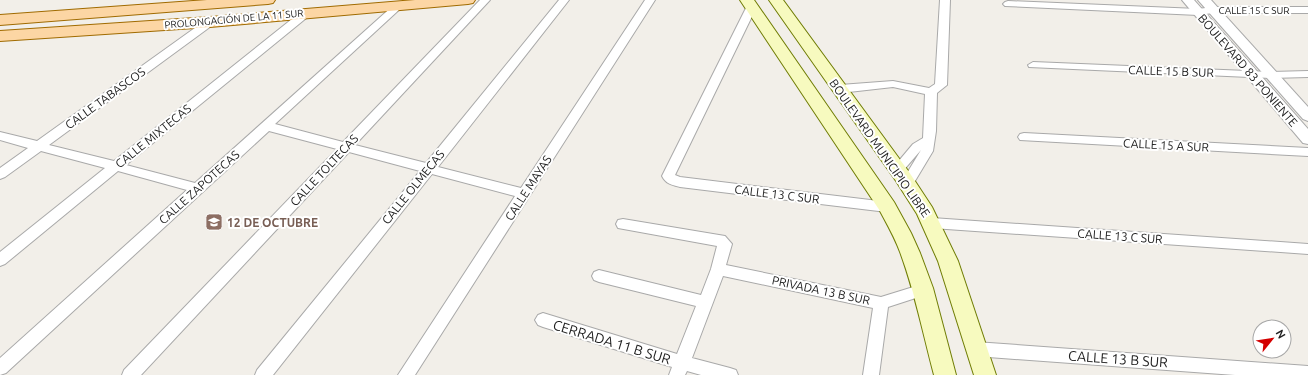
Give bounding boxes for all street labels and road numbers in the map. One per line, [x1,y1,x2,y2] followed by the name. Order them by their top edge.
[1218,5,1290,16] street label: CALLE 15 C SUR
[164,6,304,31] street label: PROLONGACIÓN DE LA 11 SUR
[1196,11,1301,129] street label: BOULEVARD 83 PONIENTE
[1128,63,1215,79] street label: CALLE 15 B SUR
[62,65,148,131] street label: CALLE TABASCOS
[827,76,933,220] street label: BOULEVARD MUNICIPIO LIBRE
[113,102,193,170] street label: CALLE MIXTECAS
[288,132,360,208] street label: CALLE TOLTECAS
[1123,136,1210,154] street label: CALLE 15 A SUR
[379,147,447,227] street label: CALLE OLMECAS
[156,148,242,226] street label: CALLE ZAPOTECAS
[502,153,554,223] street label: CALLE MAYAS
[734,182,821,206] street label: CALLE 13 C SUR
[1077,227,1164,246] street label: CALLE 13 C SUR
[771,273,872,307] street label: PRIVADA 13 B SUR
[551,316,673,368] street label: CERRADA 11 B SUR
[1068,348,1169,370] street label: CALLE 13 B SUR

